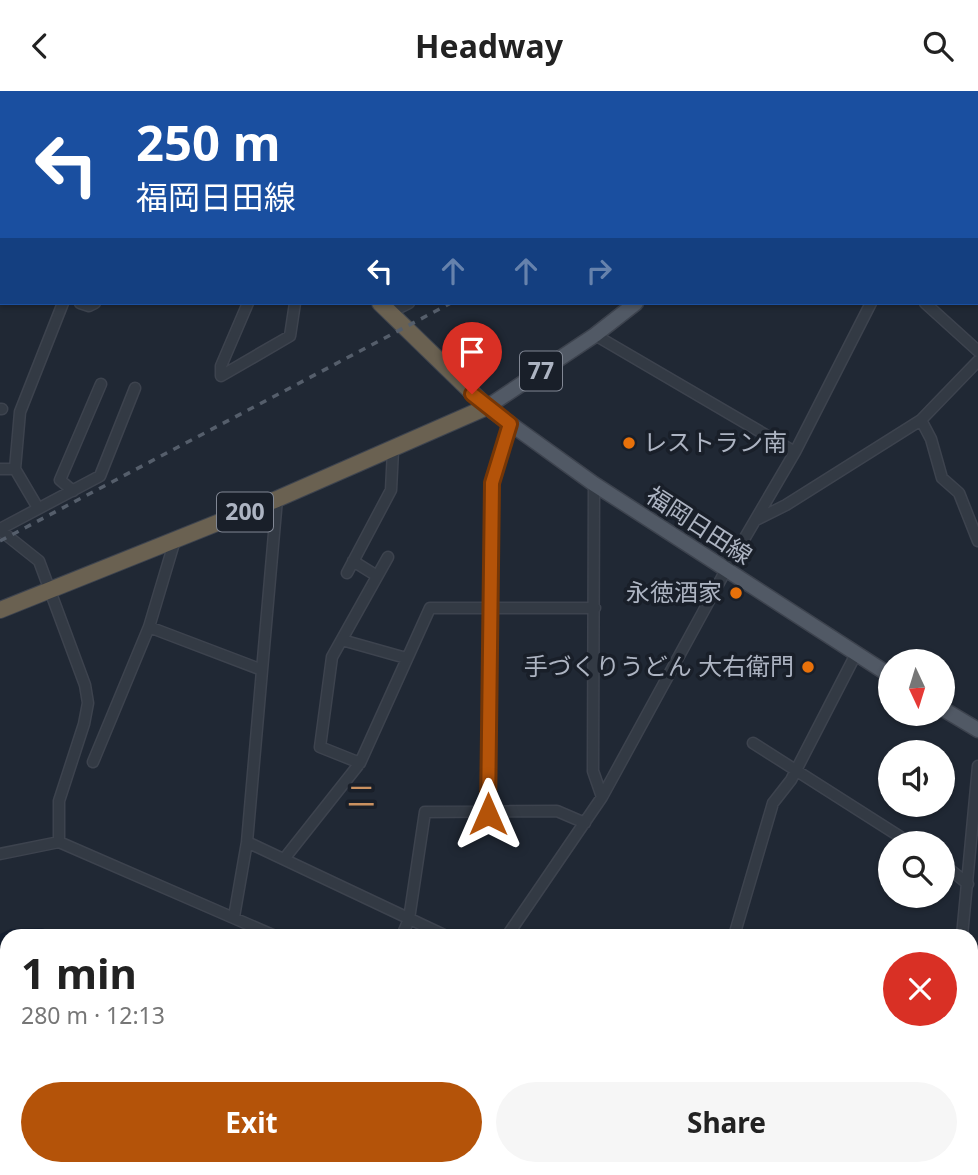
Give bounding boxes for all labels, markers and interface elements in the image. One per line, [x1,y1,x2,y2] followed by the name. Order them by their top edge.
[415,24,563,67] text: Headway
[21,27,59,65] icon: back
[919,27,957,65] icon: search
[136,109,281,175] text: 250 m
[21,119,112,210] icon: left
[136,175,296,218] text: 福岡日田線
[361,252,399,290] icon: left
[434,252,472,290] icon: ahead
[507,252,545,290] icon: ahead
[580,252,618,290] icon: right
[442,322,502,394] pin
[453,333,491,371] icon: arrive
[520,351,562,391] road number: 77
[643,425,787,458] place label: レストラン南
[621,435,637,451] marker: レストラン南
[641,478,759,571] street label: 福岡日田線
[217,493,273,531] road number: 200
[626,575,722,608] place label: 永徳酒家
[728,585,744,601] marker: 永徳酒家
[524,649,794,682] place label: 手づくりうどん 大右衛門
[878,649,956,726] north arrow
[878,649,955,908] map controls
[800,659,816,675] marker: 手づくりうどん 大右衛門
[878,740,955,817] button: sound
[347,776,375,814] district label: 二
[451,777,525,851] position arrow
[878,831,955,908] button: search
[21,944,137,1001] text: 1 min
[883,952,957,1026] button: close
[21,999,165,1031] text: 280 m · 12:13
[21,1082,482,1162] button: Exit
[496,1082,957,1162] button: Share

